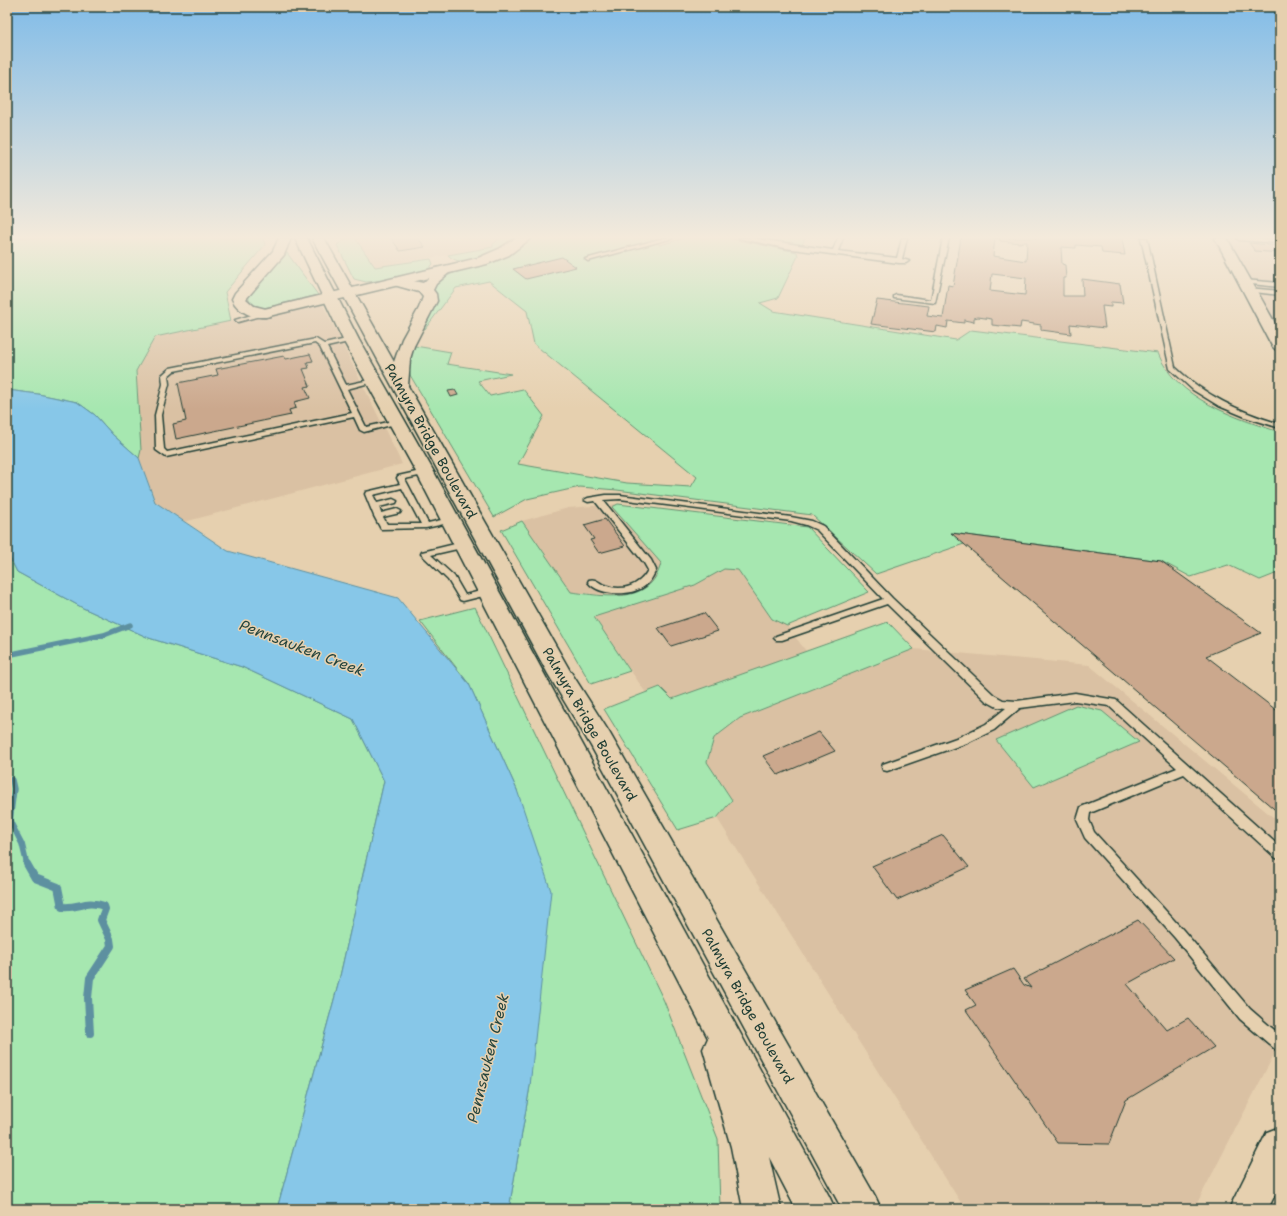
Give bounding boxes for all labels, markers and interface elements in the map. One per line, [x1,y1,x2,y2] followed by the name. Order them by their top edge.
[381,360,481,522] street label: Palmyra Bridge Boulevard
[237,615,368,681] water label: Pennsauken Creek
[539,644,641,804] street label: Palmyra Bridge Boulevard
[698,925,798,1087] street label: Palmyra Bridge Boulevard
[462,991,514,1125] water label: Pennsauken Creek

